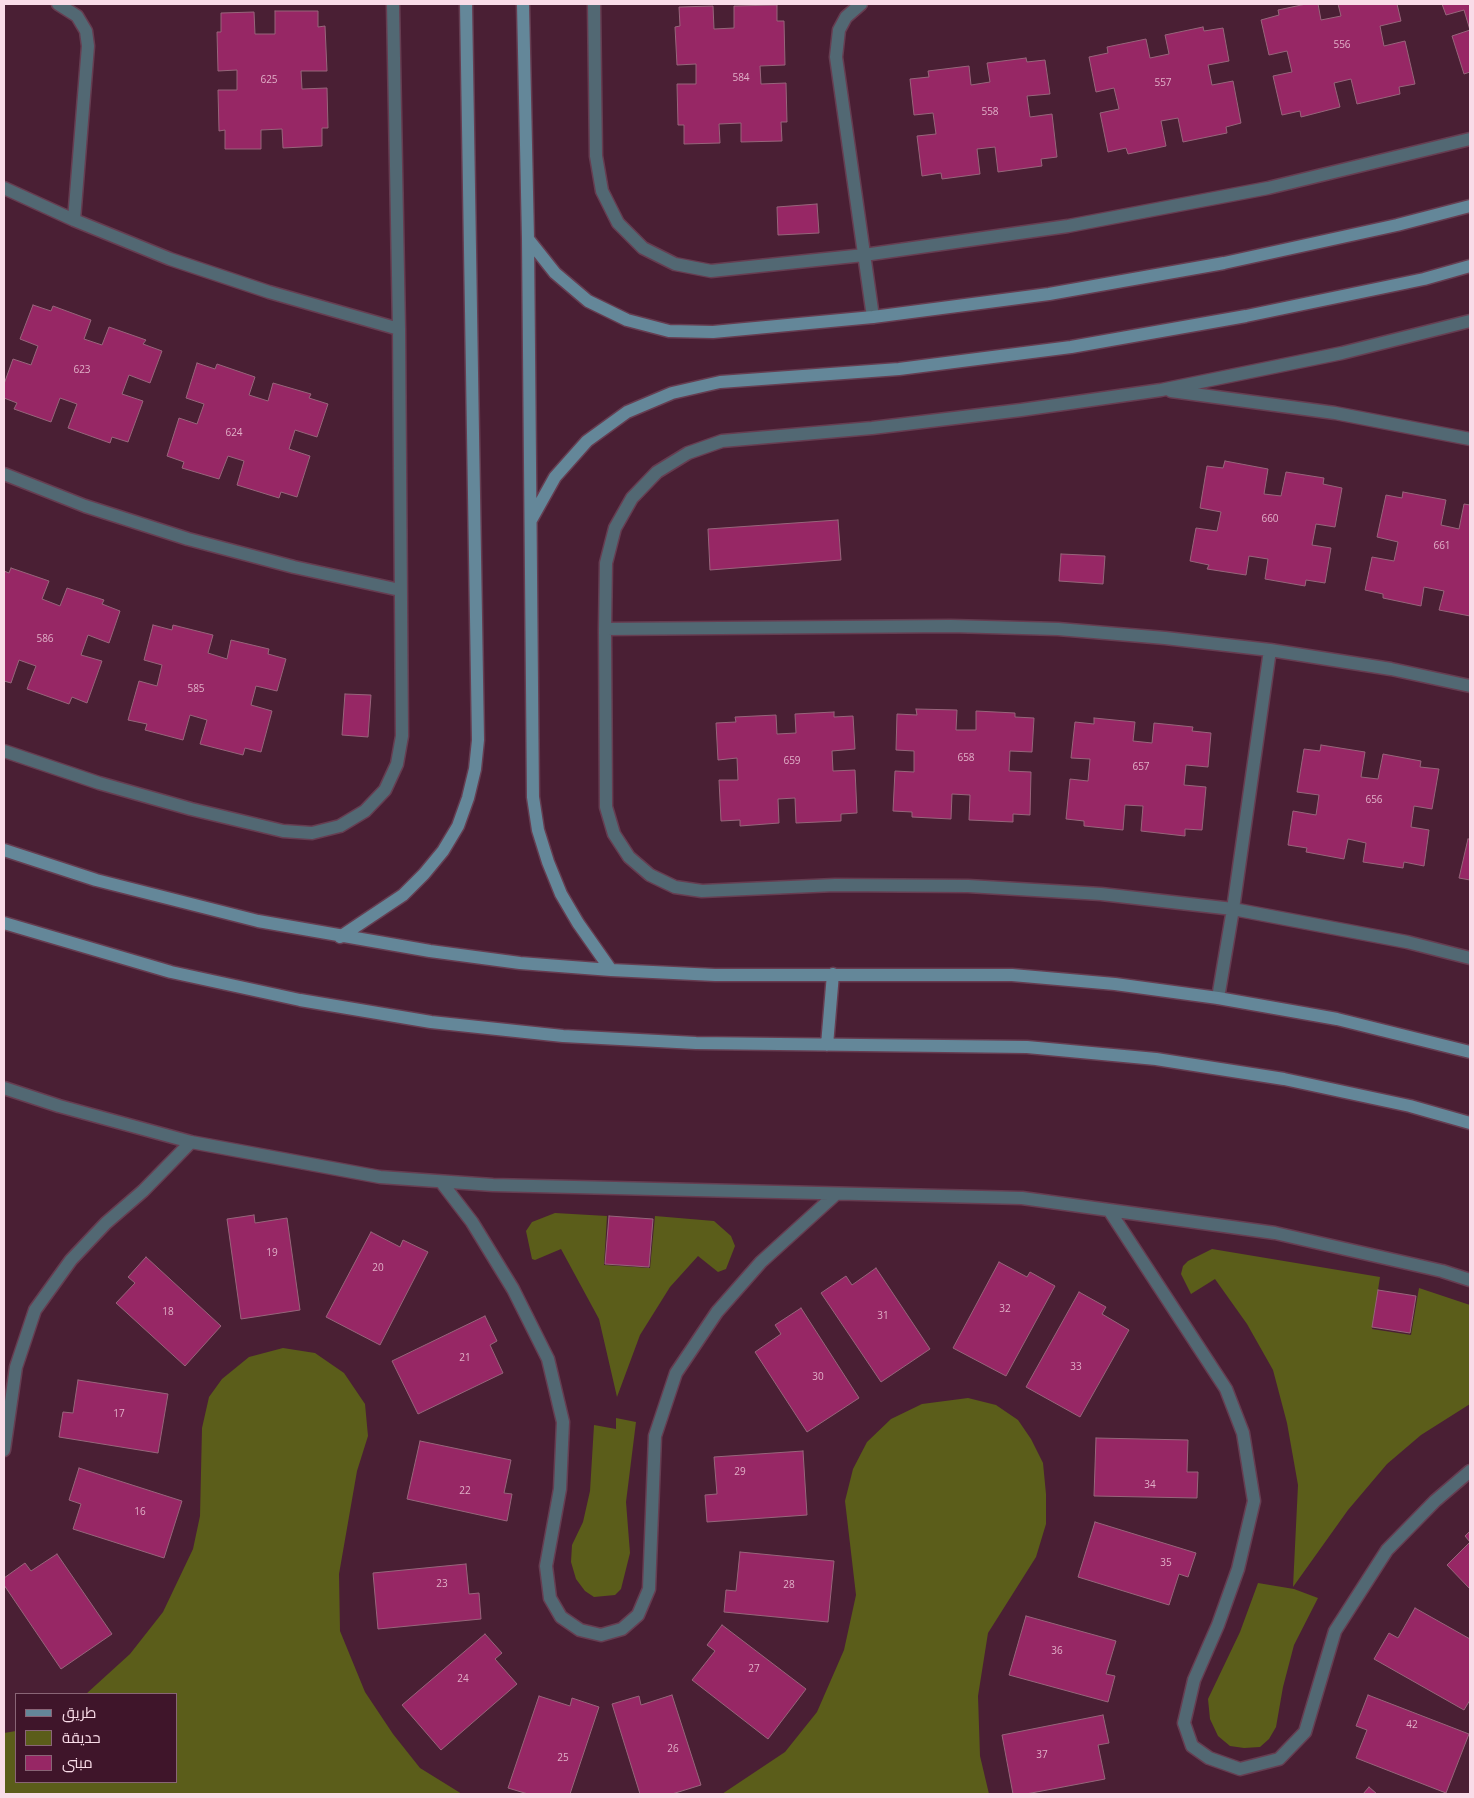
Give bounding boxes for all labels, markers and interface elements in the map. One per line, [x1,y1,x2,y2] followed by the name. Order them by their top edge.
[1333,39,1351,51] house number: 556
[732,72,750,84] house number: 584
[260,74,278,86] house number: 625
[1154,77,1172,89] house number: 557
[981,106,999,118] house number: 558
[73,364,91,376] house number: 623
[225,427,243,439] house number: 624
[1261,513,1279,525] house number: 660
[1433,540,1451,552] house number: 661
[36,633,54,645] house number: 586
[187,683,205,695] house number: 585
[957,752,975,764] house number: 658
[783,755,801,767] house number: 659
[1132,761,1150,773] house number: 657
[1365,794,1383,806] house number: 656
[266,1247,278,1259] house number: 19
[372,1262,384,1274] house number: 20
[999,1303,1011,1315] house number: 32
[162,1306,174,1318] house number: 18
[877,1310,889,1322] house number: 31
[459,1352,471,1364] house number: 21
[1070,1361,1082,1373] house number: 33
[812,1371,824,1383] house number: 30
[113,1408,125,1420] house number: 17
[734,1466,746,1478] house number: 29
[1144,1479,1156,1491] house number: 34
[459,1485,471,1497] house number: 22
[134,1506,146,1518] house number: 16
[1160,1557,1172,1569] house number: 35
[436,1578,448,1590] house number: 23
[783,1579,795,1591] house number: 28
[1051,1645,1063,1657] house number: 36
[748,1663,760,1675] house number: 27
[457,1673,469,1685] house number: 24
[15,1693,178,1783] legend
[62,1702,96,1722] text: طريق
[1406,1719,1418,1731] house number: 42
[62,1727,101,1747] text: حديقة
[667,1743,679,1755] house number: 26
[1036,1749,1048,1761] house number: 37
[62,1752,93,1772] text: مبنى
[557,1752,569,1764] house number: 25

